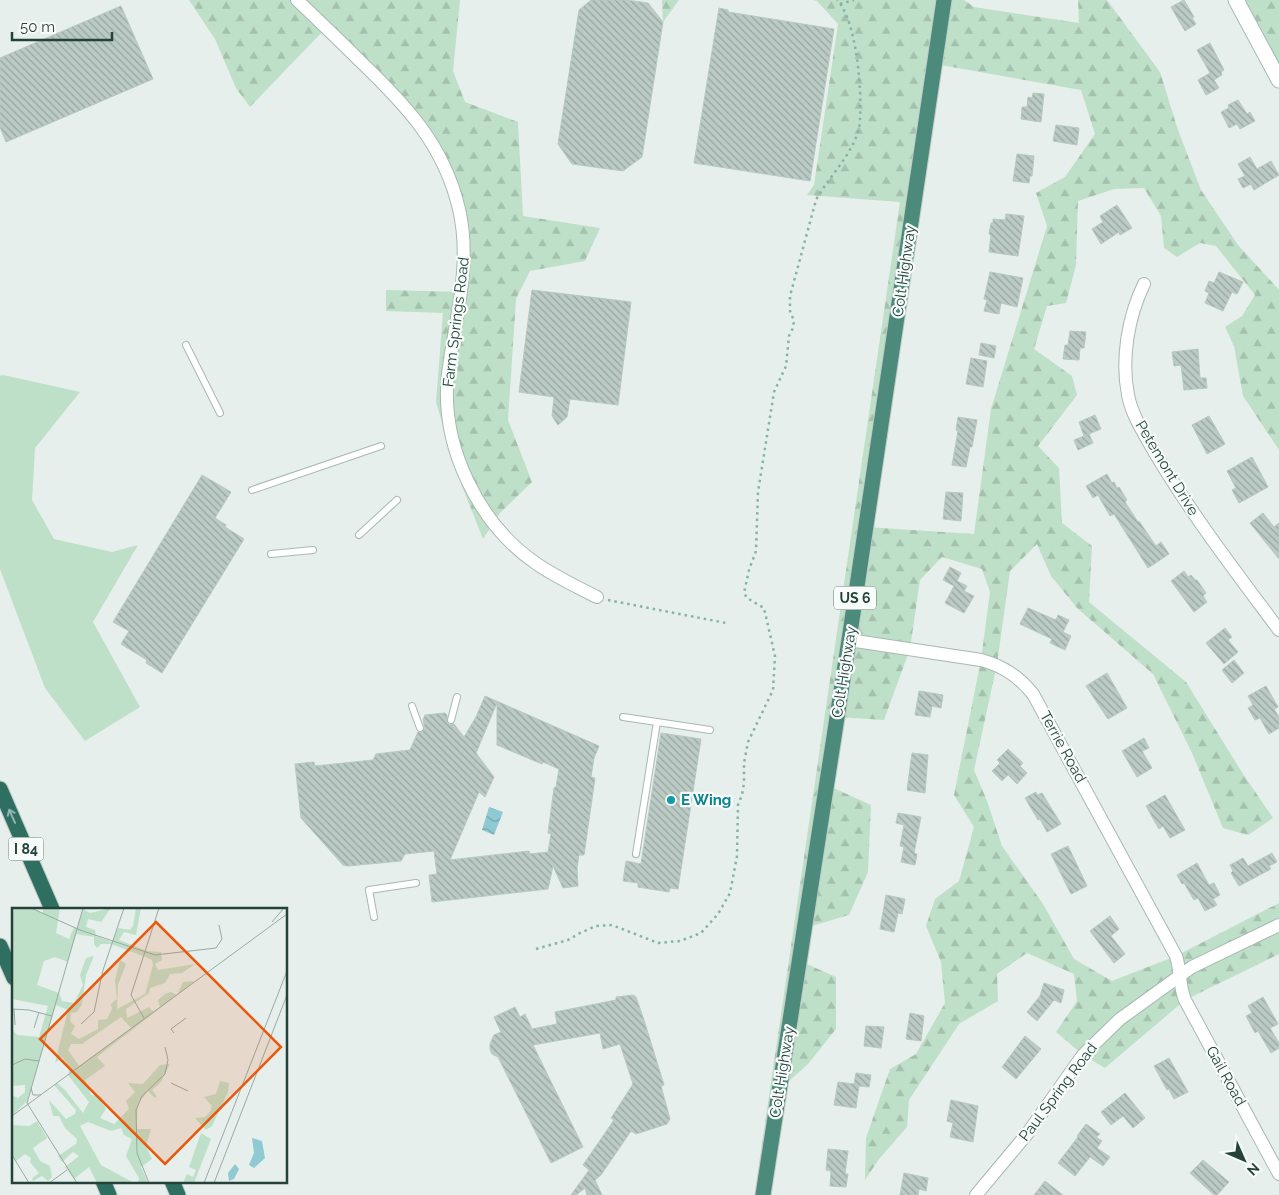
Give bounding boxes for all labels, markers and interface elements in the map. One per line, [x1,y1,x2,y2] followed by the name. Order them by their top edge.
[12,10,112,42] scale bar
[20,18,55,36] text: 50 m
[889,224,919,318] street label: Colt Highway
[439,256,473,388] street label: Farm Springs Road
[1132,417,1203,519] street label: Petemont Drive
[834,586,876,610] road number: US 6
[828,625,860,719] street label: Colt Highway
[1036,708,1090,786] street label: Terrie Road
[681,791,731,809] place label: E Wing
[665,794,677,806] marker: E Wing
[6,809,16,824] one-way arrow
[8,838,44,861] road number: I 84
[12,908,288,1182] inset map
[766,1025,798,1119] street label: Colt Highway
[1015,1039,1101,1145] street label: Paul Spring Road
[1202,1043,1250,1109] street label: Gail Road
[1219,1135,1269,1185] north arrow
[1244,1160,1263,1179] text: N

